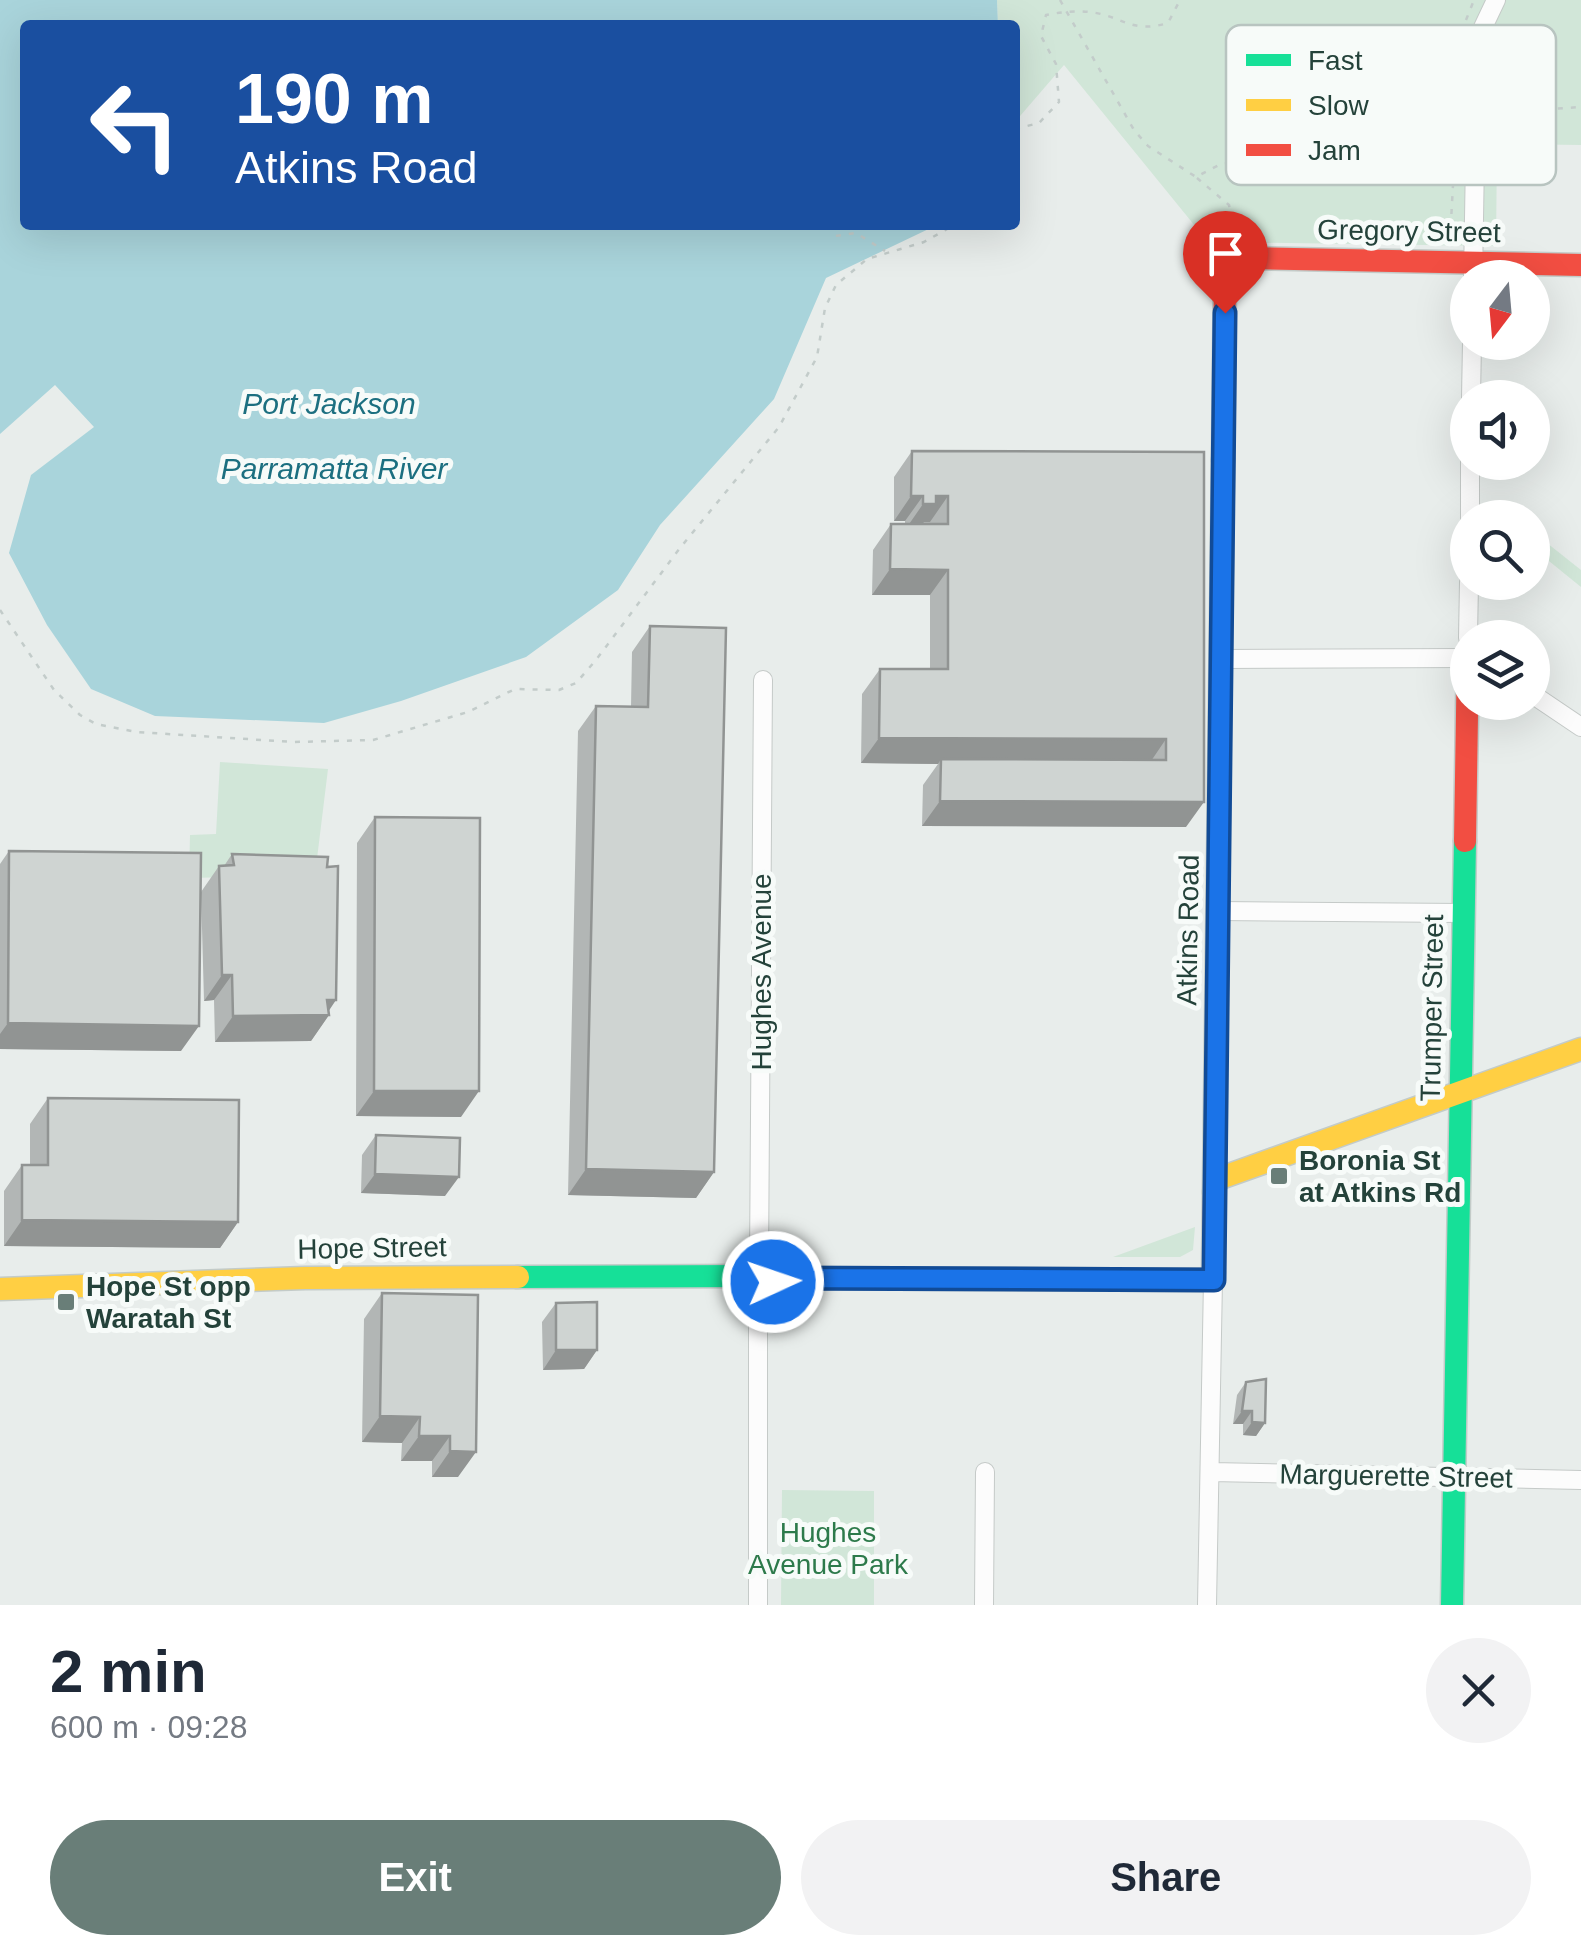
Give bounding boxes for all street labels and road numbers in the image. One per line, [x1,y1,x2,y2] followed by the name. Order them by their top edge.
[1317,214,1501,248] street label: Gregory Street
[1171,854,1205,1006] street label: Atkins Road
[746,873,777,1071] street label: Hughes Avenue
[1415,914,1449,1102] street label: Trumper Street
[297,1231,447,1265] street label: Hope Street
[1279,1458,1513,1494] street label: Marguerette Street

